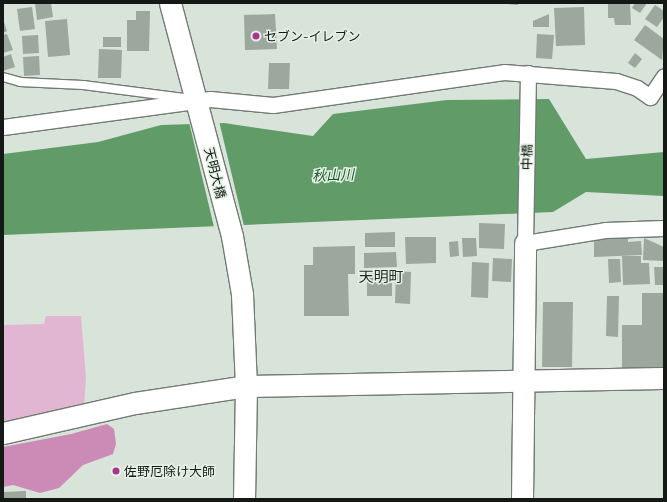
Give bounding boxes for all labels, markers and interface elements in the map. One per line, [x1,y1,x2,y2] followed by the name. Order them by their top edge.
[264,28,360,44] place label: セブン-イレブン
[251,31,261,41] marker: セブン-イレブン
[519,144,535,170] street label: 中橋
[201,146,229,200] street label: 天明大橋
[312,166,354,184] water label: 秋山川
[359,268,403,286] district label: 天明町
[124,463,215,479] place label: 佐野厄除け大師
[111,466,121,476] marker: 佐野厄除け大師

